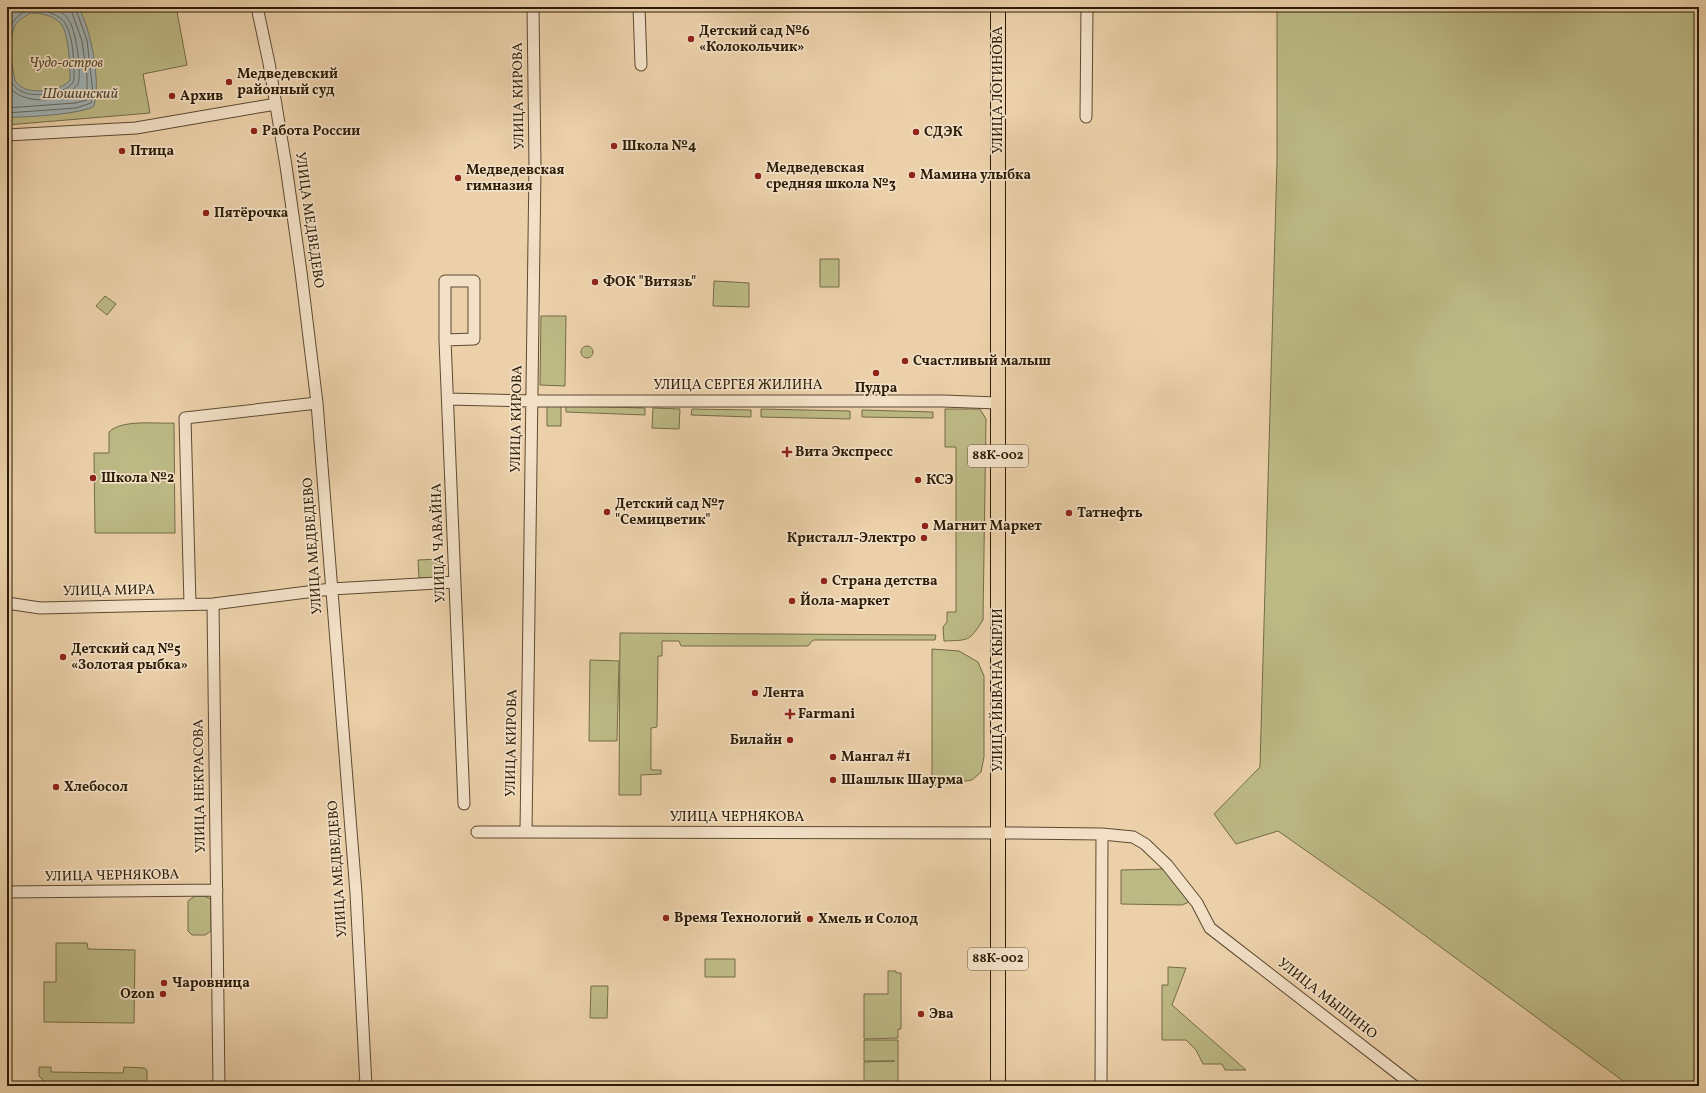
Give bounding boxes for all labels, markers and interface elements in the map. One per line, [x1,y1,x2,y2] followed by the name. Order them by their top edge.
[699,22,810,57] place label: Детский сад №6 «Колокольчик»
[989,26,1008,154] street label: УЛИЦА ЛОГИНОВА
[686,34,696,44] marker: Детский сад №6 «Колокольчик»
[509,42,529,150] street label: УЛИЦА КИРОВА
[29,54,104,73] park label: Чудо-остров
[237,65,338,100] place label: Медведевский районный суд
[224,77,234,87] marker: Медведевский районный суд
[42,84,118,105] water label: Шошинский
[180,87,223,106] place label: Архив
[167,91,177,101] marker: Архив
[262,122,360,141] place label: Работа России
[924,123,963,142] place label: СДЭК
[249,126,259,136] marker: Работа России
[911,127,921,137] marker: СДЭК
[622,137,697,156] place label: Школа №4
[609,141,619,151] marker: Школа №4
[130,142,175,161] place label: Птица
[117,146,127,156] marker: Птица
[290,151,328,289] street label: УЛИЦА МЕДВЕДЕВО
[766,159,896,194] place label: Медведевская средняя школа №3
[466,161,565,196] place label: Медведевская гимназия
[920,166,1031,185] place label: Мамина улыбка
[907,170,917,180] marker: Мамина улыбка
[753,171,763,181] marker: Медведевская средняя школа №3
[453,173,463,183] marker: Медведевская гимназия
[214,204,289,223] place label: Пятёрочка
[201,208,211,218] marker: Пятёрочка
[603,273,696,292] place label: ФОК "Витязь"
[590,277,600,287] marker: ФОК "Витязь"
[913,352,1051,371] place label: Счастливый малыш
[900,356,910,366] marker: Счастливый малыш
[507,365,527,473] street label: УЛИЦА КИРОВА
[871,368,881,378] marker: Пудра
[653,376,823,395] street label: УЛИЦА СЕРГЕЯ ЖИЛИНА
[855,379,898,398] place label: Пудра
[795,443,894,462] place label: Вита Экспресс
[968,445,1028,467] road number: 88К-002
[782,447,792,457] marker: Вита Экспресс
[101,469,174,488] place label: Школа №2
[926,471,954,490] place label: КСЭ
[88,473,98,483] marker: Школа №2
[913,475,923,485] marker: КСЭ
[299,477,327,615] street label: УЛИЦА МЕДВЕДЕВО
[426,483,451,603] street label: УЛИЦА ЧАВАЙНА
[615,495,725,530] place label: Детский сад №7 "Семицветик"
[1077,504,1143,523] place label: Татнефть
[602,507,612,517] marker: Детский сад №7 "Семицветик"
[1064,508,1074,518] marker: Татнефть
[933,517,1042,536] place label: Магнит Маркет
[920,521,930,531] marker: Магнит Маркет
[787,529,916,548] place label: Кристалл-Электро
[919,533,929,543] marker: Кристалл-Электро
[832,572,938,591] place label: Страна детства
[819,576,829,586] marker: Страна детства
[63,581,155,601] street label: УЛИЦА МИРА
[800,591,890,611] place label: Йола-маркет
[787,596,797,606] marker: Йола-маркет
[988,608,1008,772] street label: УЛИЦА ЙЫВАНА КЫРЛИ
[71,640,188,675] place label: Детский сад №5 «Золотая рыбка»
[58,652,68,662] marker: Детский сад №5 «Золотая рыбка»
[763,684,805,703] place label: Лента
[750,688,760,698] marker: Лента
[502,689,522,797] street label: УЛИЦА КИРОВА
[798,705,855,724] place label: Farmani
[785,709,795,719] marker: Farmani
[189,719,211,853] street label: УЛИЦА НЕКРАСОВА
[730,731,782,750] place label: Билайн
[785,735,795,745] marker: Билайн
[841,748,911,767] place label: Мангал #1
[828,752,838,762] marker: Мангал #1
[841,771,964,790] place label: Шашлык Шаурма
[828,775,838,785] marker: Шашлык Шаурма
[64,778,128,797] place label: Хлебосол
[51,782,61,792] marker: Хлебосол
[324,800,352,938] street label: УЛИЦА МЕДВЕДЕВО
[670,808,804,827] street label: УЛИЦА ЧЕРНЯКОВА
[45,865,180,887] street label: УЛИЦА ЧЕРНЯКОВА
[674,909,801,928] place label: Время Технологий
[818,910,918,929] place label: Хмель и Солод
[661,913,671,923] marker: Время Технологий
[805,914,815,924] marker: Хмель и Солод
[968,948,1028,970] road number: 88К-002
[1273,954,1381,1044] street label: УЛИЦА МЫШИНО
[172,974,250,993] place label: Чаровница
[159,978,169,988] marker: Чаровница
[120,985,155,1004] place label: Ozon
[158,989,168,999] marker: Ozon
[929,1005,954,1024] place label: Эва
[916,1009,926,1019] marker: Эва

